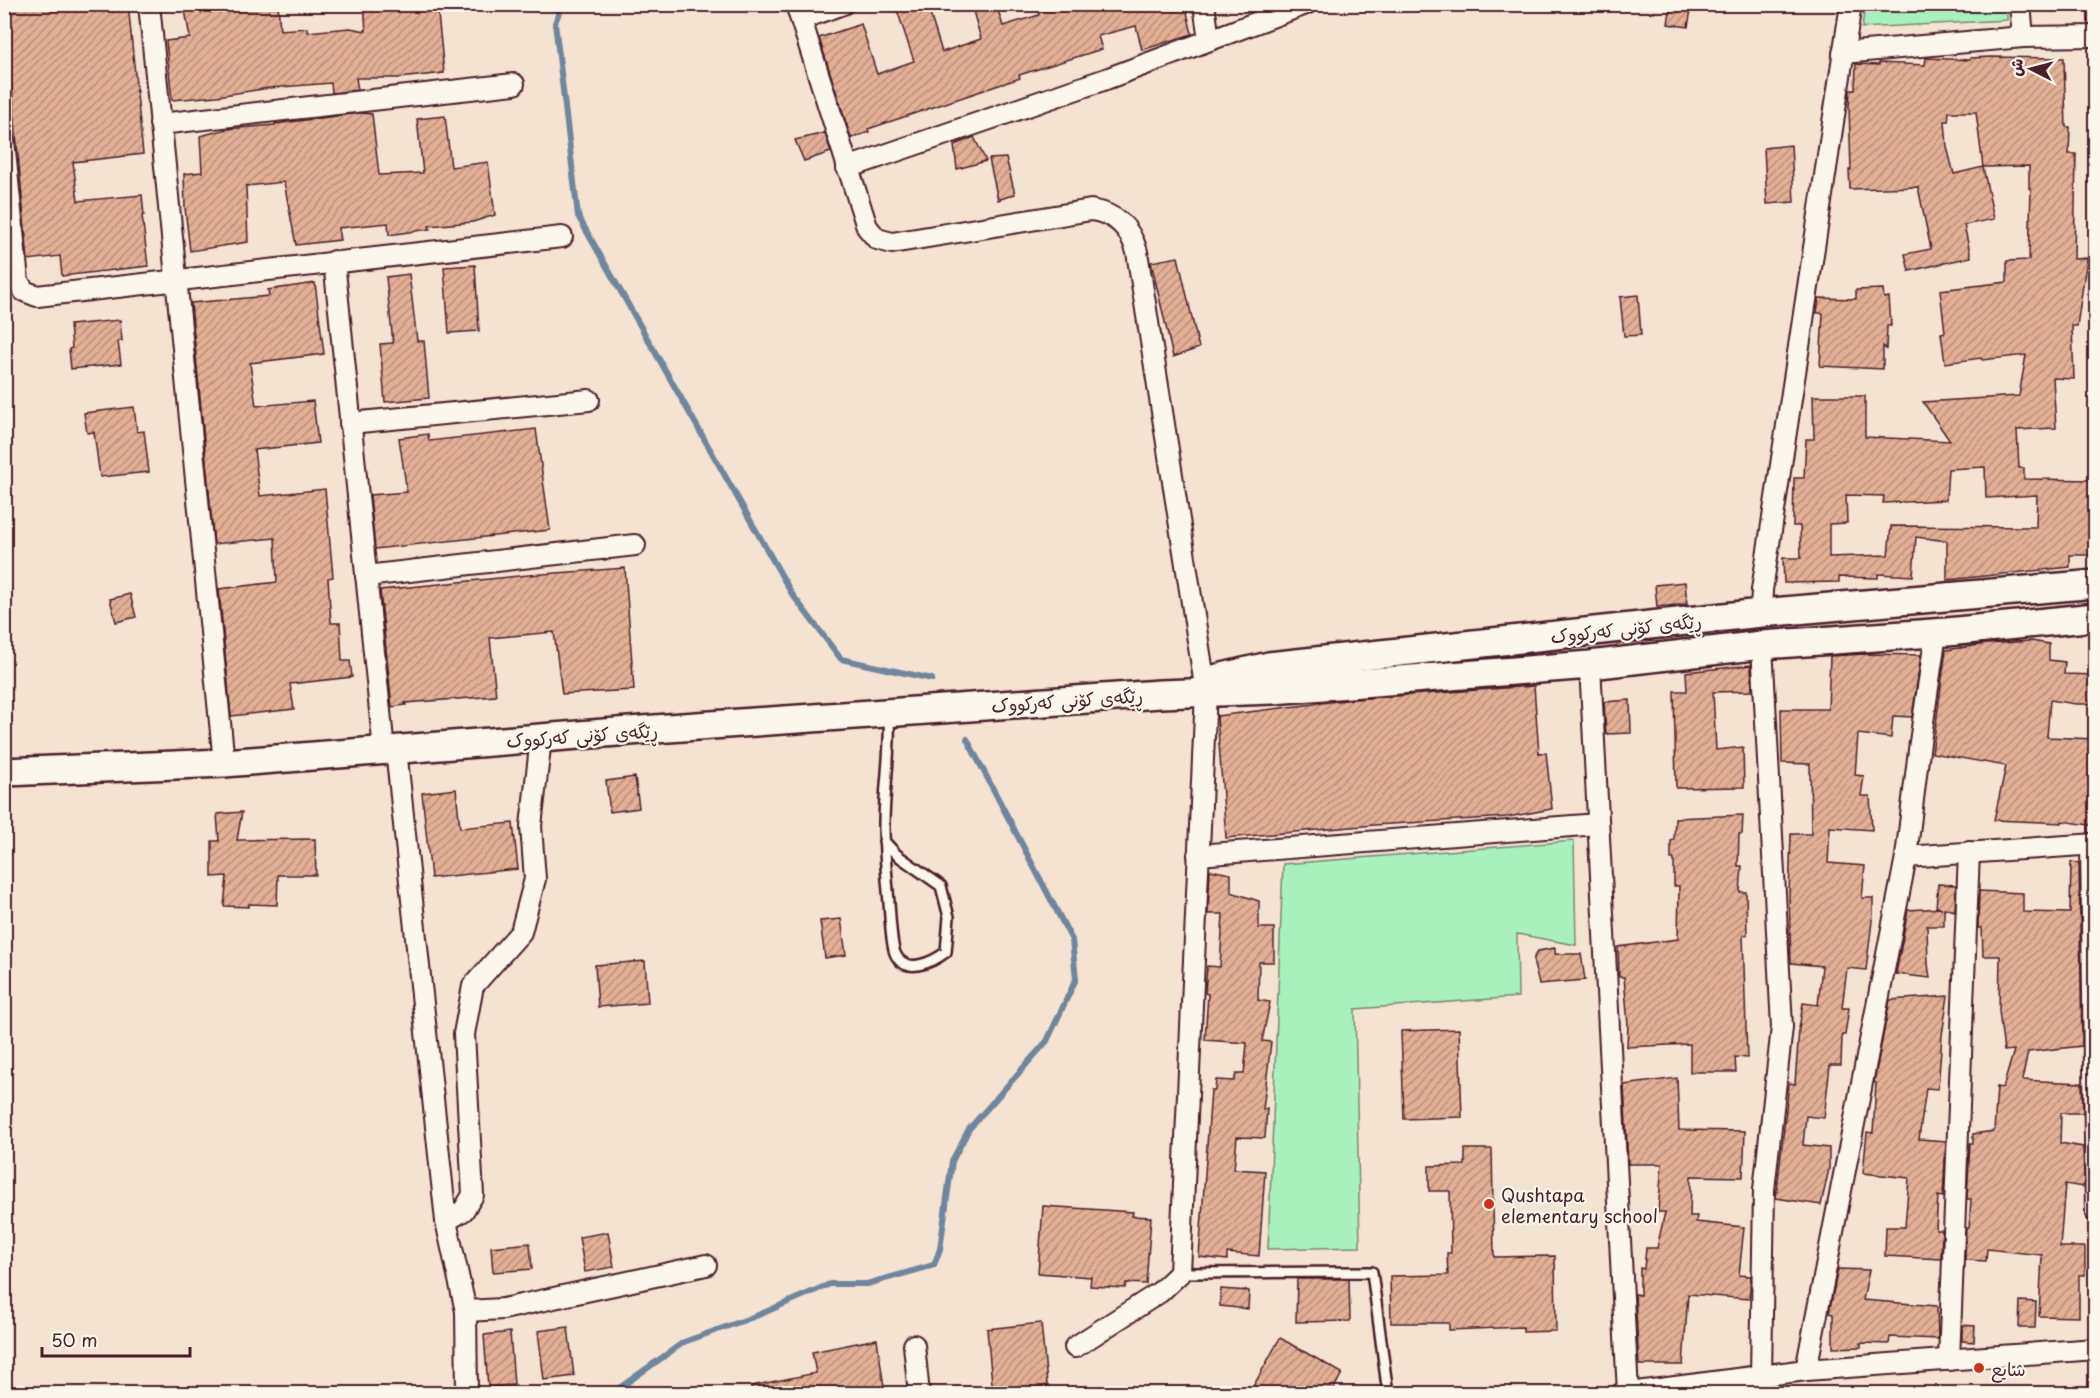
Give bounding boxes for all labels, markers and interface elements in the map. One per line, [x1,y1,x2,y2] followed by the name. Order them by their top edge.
[2001,39,2061,99] north arrow
[2002,57,2028,77] text: ش
[1549,607,1703,652] street label: ڕێگەی کۆنی کەرکووک
[990,681,1144,722] street label: ڕێگەی کۆنی کەرکووک
[505,716,659,757] street label: ڕێگەی کۆنی کەرکووک
[1501,1181,1658,1229] place label: Qushtapa elementary school
[1482,1197,1496,1211] marker: Qushtapa elementary school
[42,1320,190,1358] scale bar
[51,1326,98,1353] text: 50 m
[1991,1355,2026,1383] place label: شايع
[1972,1361,1986,1375] marker: شايع

